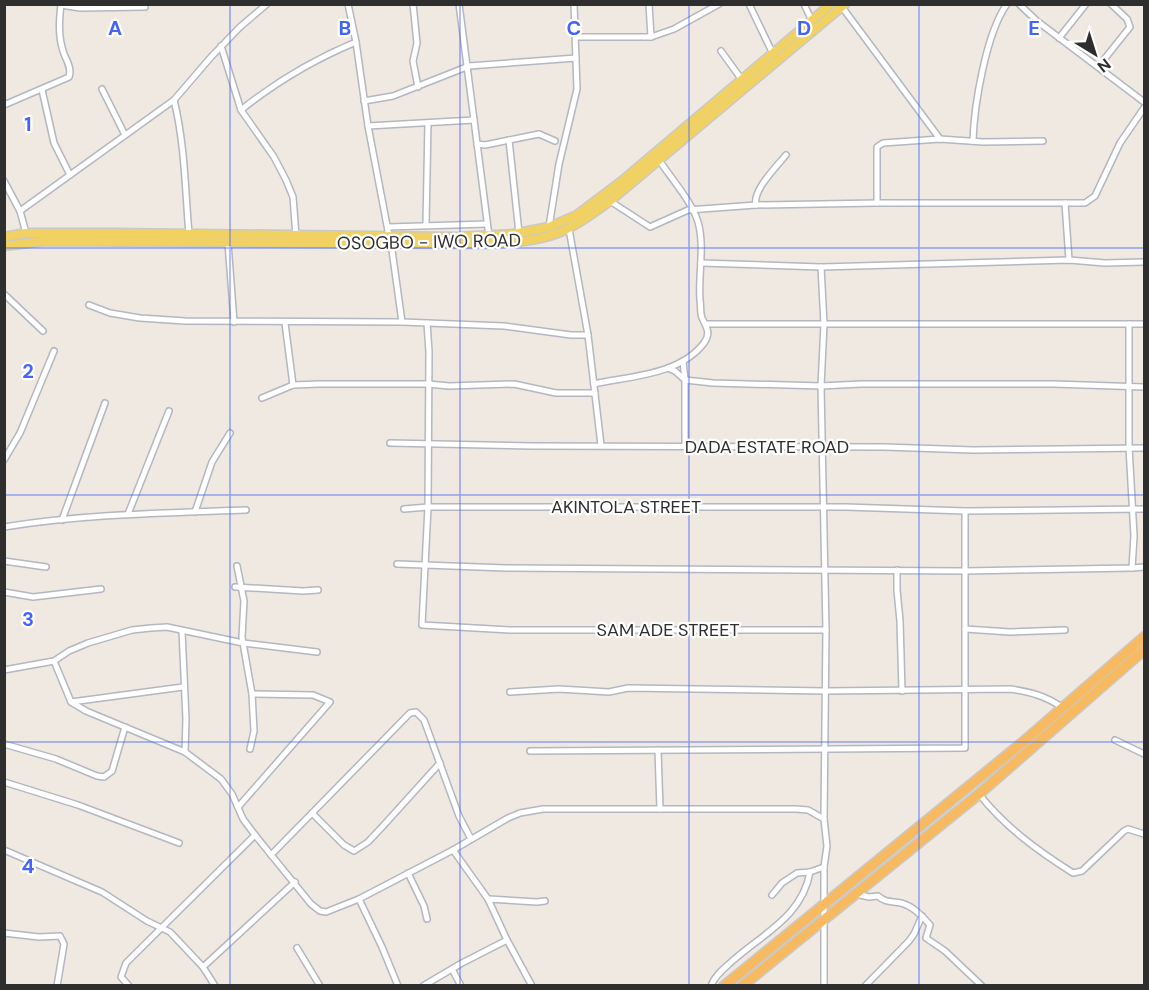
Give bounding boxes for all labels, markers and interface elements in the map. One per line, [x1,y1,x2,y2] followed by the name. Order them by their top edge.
[108,15,122,41] text: A
[339,15,351,41] text: B
[567,15,581,41] text: C
[797,15,811,41] text: D
[1028,15,1040,41] text: E
[1065,24,1125,84] north arrow
[1093,54,1115,77] text: N
[24,111,32,137] text: 1
[337,228,521,256] street label: OSOGBO - IWO ROAD
[22,358,34,384] text: 2
[685,435,849,459] street label: DADA ESTATE ROAD
[551,495,701,519] street label: AKINTOLA STREET
[22,606,34,632] text: 3
[597,618,739,642] street label: SAM ADE STREET
[22,853,35,879] text: 4

